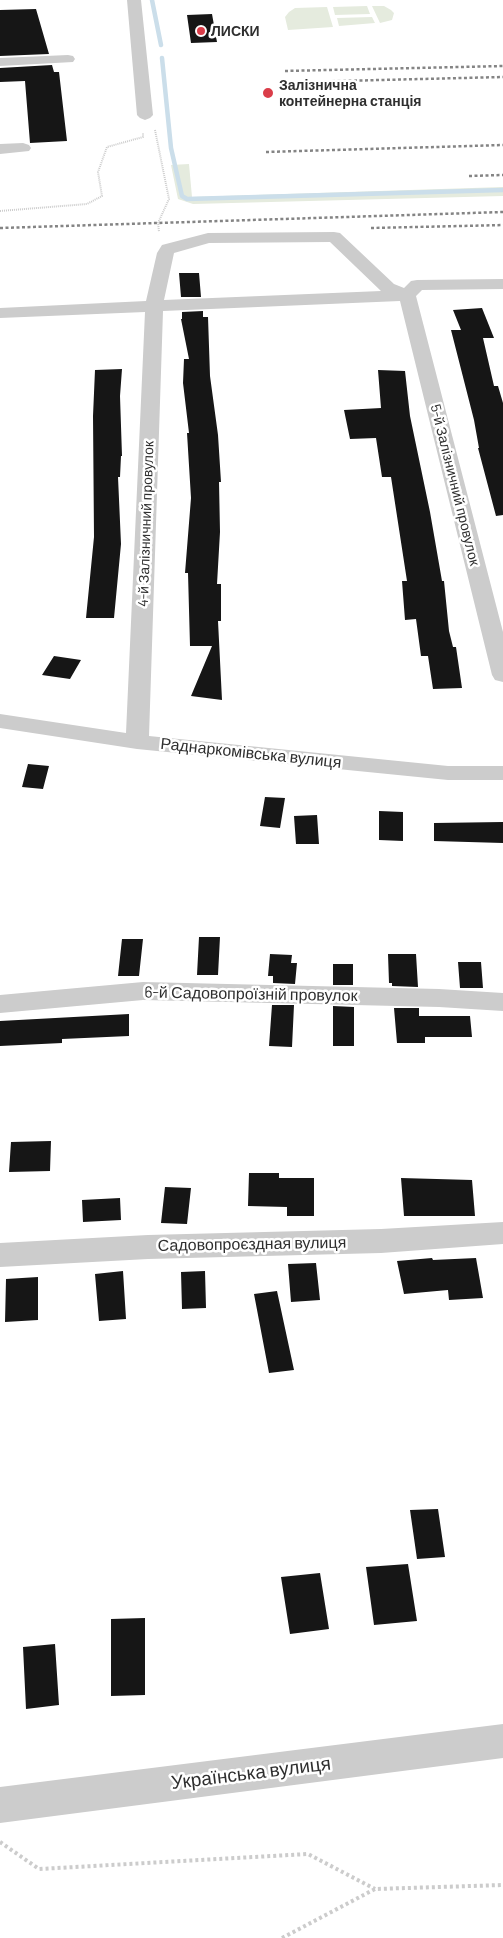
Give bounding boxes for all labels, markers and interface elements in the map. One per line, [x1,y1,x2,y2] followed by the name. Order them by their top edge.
[211,23,260,39] place label: ЛИСКИ
[195,25,207,37] marker: ЛИСКИ
[279,77,421,110] place label: Залізнична контейнерна станція
[261,86,275,100] marker: Залізнична контейнерна станція
[427,403,483,567] street label: 5-й Залізничний провулок
[135,441,157,607] street label: 4-й Залізничний провулок
[160,734,342,772] street label: Раднаркомівська вулиця
[144,983,358,1005] street label: 6-й Садовопроїзній провулок
[158,1233,346,1255] street label: Садовопроєздная вулиця
[170,1752,332,1794] street label: Українська вулиця

